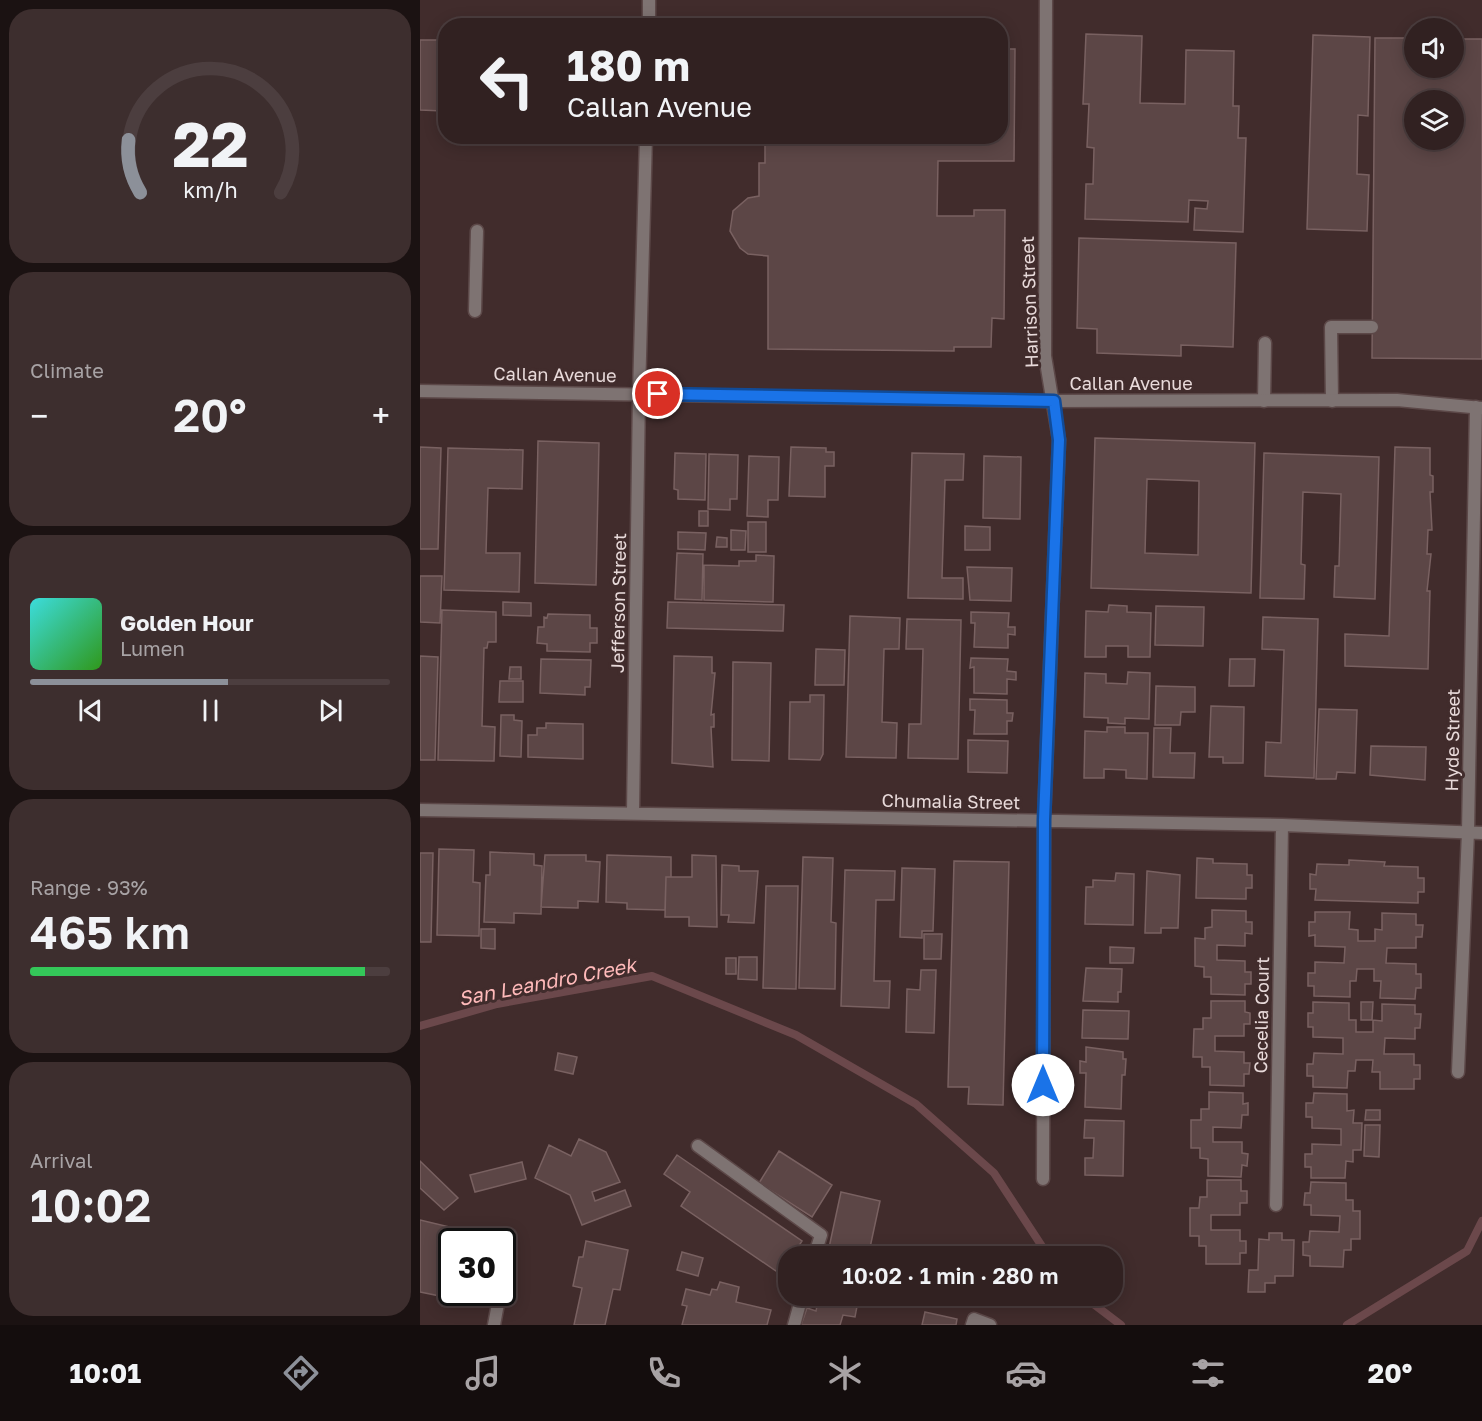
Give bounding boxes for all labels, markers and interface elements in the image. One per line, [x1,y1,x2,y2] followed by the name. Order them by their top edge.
[1404,18,1464,150] map controls
[1404,18,1464,78] button: sound
[567,40,690,90] text: 180 m
[468,42,546,120] icon: left
[1404,90,1464,150] button: layers
[567,91,752,123] text: Callan Avenue
[172,106,248,181] text: 22
[183,177,237,203] text: km/h
[1016,236,1042,368] street label: Harrison Street
[30,358,104,382] text: Climate
[493,362,617,386] street label: Callan Avenue
[632,368,683,419] pin
[1069,372,1193,394] street label: Callan Avenue
[641,377,674,410] icon: arrive
[173,388,247,442] text: 20°
[30,396,48,435] text: −
[372,396,390,435] text: +
[606,533,630,673] street label: Jefferson Street
[120,609,254,636] text: Golden Hour
[120,636,185,660] text: Lumen
[1440,688,1464,792] street label: Hyde Street
[74,694,107,727] icon: previous
[194,694,227,727] icon: pause
[314,694,347,727] icon: next
[881,789,1021,813] street label: Chumalia Street
[30,875,148,899] text: Range · 93%
[30,905,190,959] text: 465 km
[456,951,640,1010] water label: San Leandro Creek
[1249,956,1273,1074] street label: Cecelia Court
[1011,1053,1075,1117] position arrow
[30,1148,93,1172] text: Arrival
[30,1178,151,1232] text: 10:02
[438,1228,516,1306] speed limit sign: 30
[843,1262,1058,1289] text: 10:02 · 1 min · 280 m
[280,1352,322,1394] icon: directions
[462,1352,504,1394] icon: music
[643,1352,685,1394] icon: phone
[824,1352,866,1394] icon: climate
[1005,1352,1047,1394] icon: car
[1187,1352,1229,1394] icon: filters
[70,1357,141,1389] text: 10:01
[1368,1357,1412,1389] text: 20°

